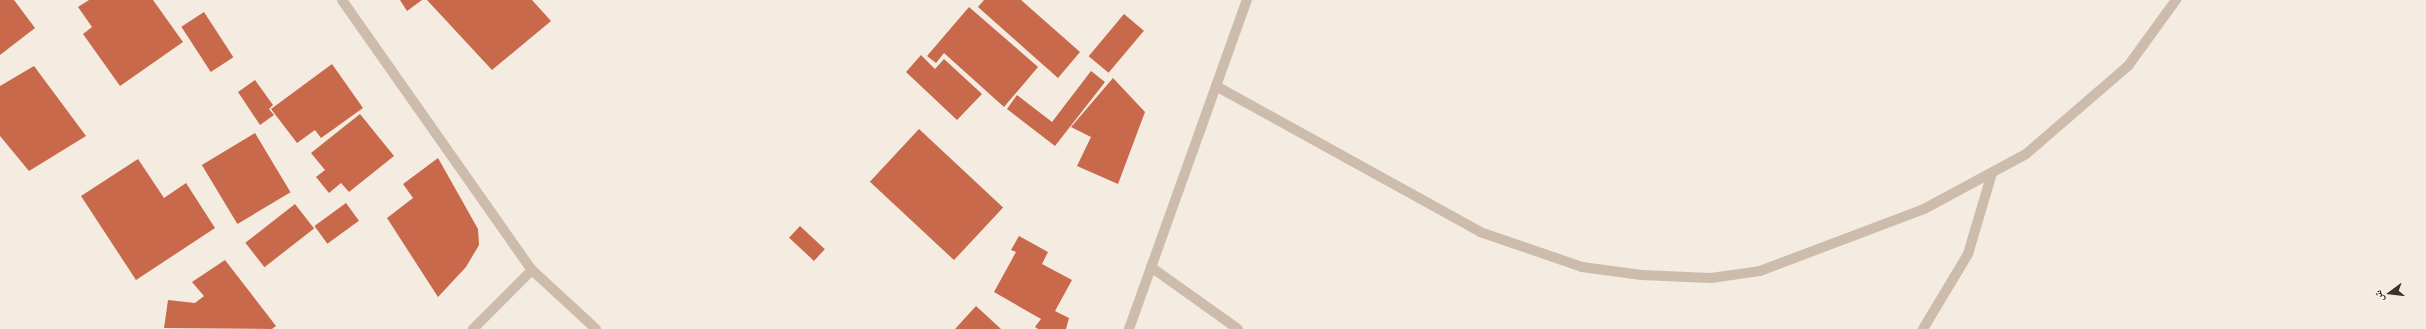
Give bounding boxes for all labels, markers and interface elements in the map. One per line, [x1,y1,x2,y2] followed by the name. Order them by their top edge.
[2370,273,2410,313] north arrow
[2371,289,2386,303] text: ش

